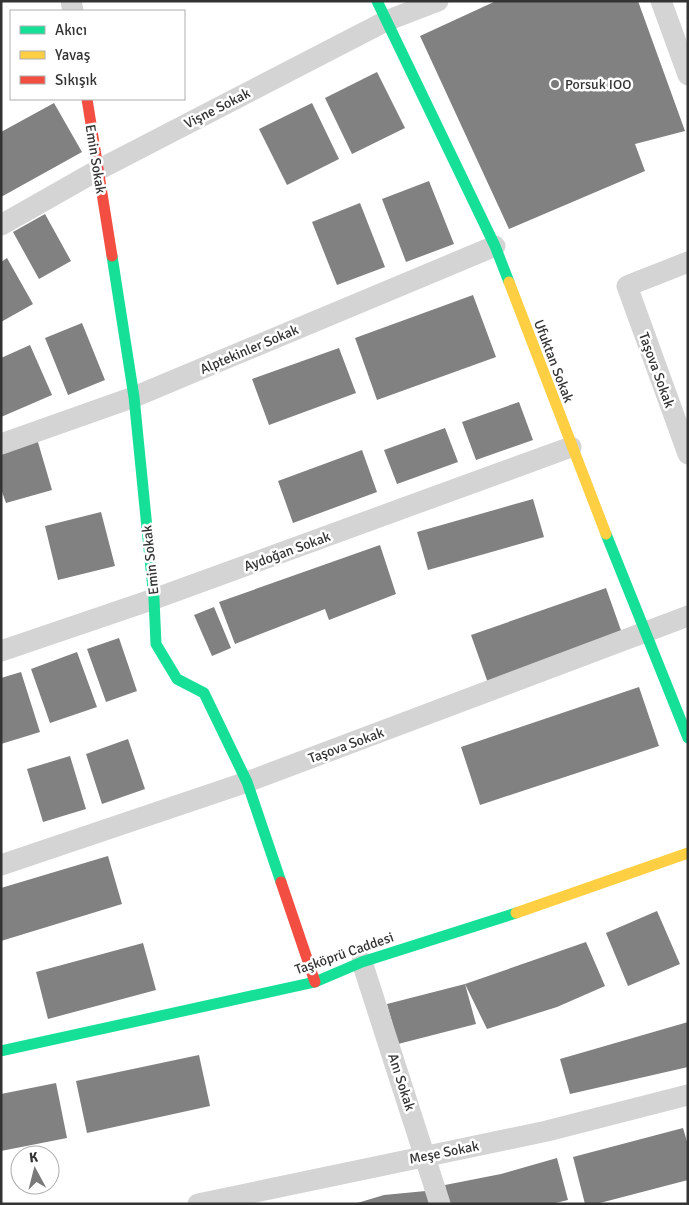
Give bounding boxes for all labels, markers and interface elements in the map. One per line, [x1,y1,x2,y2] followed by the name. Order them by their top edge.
[10,10,185,100] legend
[55,21,87,39] text: Akıcı
[55,46,91,64] text: Yavaş
[55,71,98,89] text: Sıkışık
[565,76,631,93] place label: Porsuk IOO
[549,78,561,90] marker: Porsuk IOO
[181,85,253,132] street label: Vişne Sokak
[82,123,109,195] street label: Emin Sokak
[530,317,577,405] street label: Ufuktan Sokak
[197,321,301,378] street label: Alptekinler Sokak
[635,330,678,410] street label: Taşova Sokak
[138,524,163,596] street label: Emin Sokak
[242,528,333,575] street label: Aydoğan Sokak
[306,724,386,767] street label: Taşova Sokak
[292,929,396,978] street label: Taşköprü Caddesi
[384,1051,419,1113] street label: Anı Sokak
[408,1137,480,1168] street label: Meşe Sokak
[10,1145,60,1195] north arrow
[28,1149,39,1167] text: K

